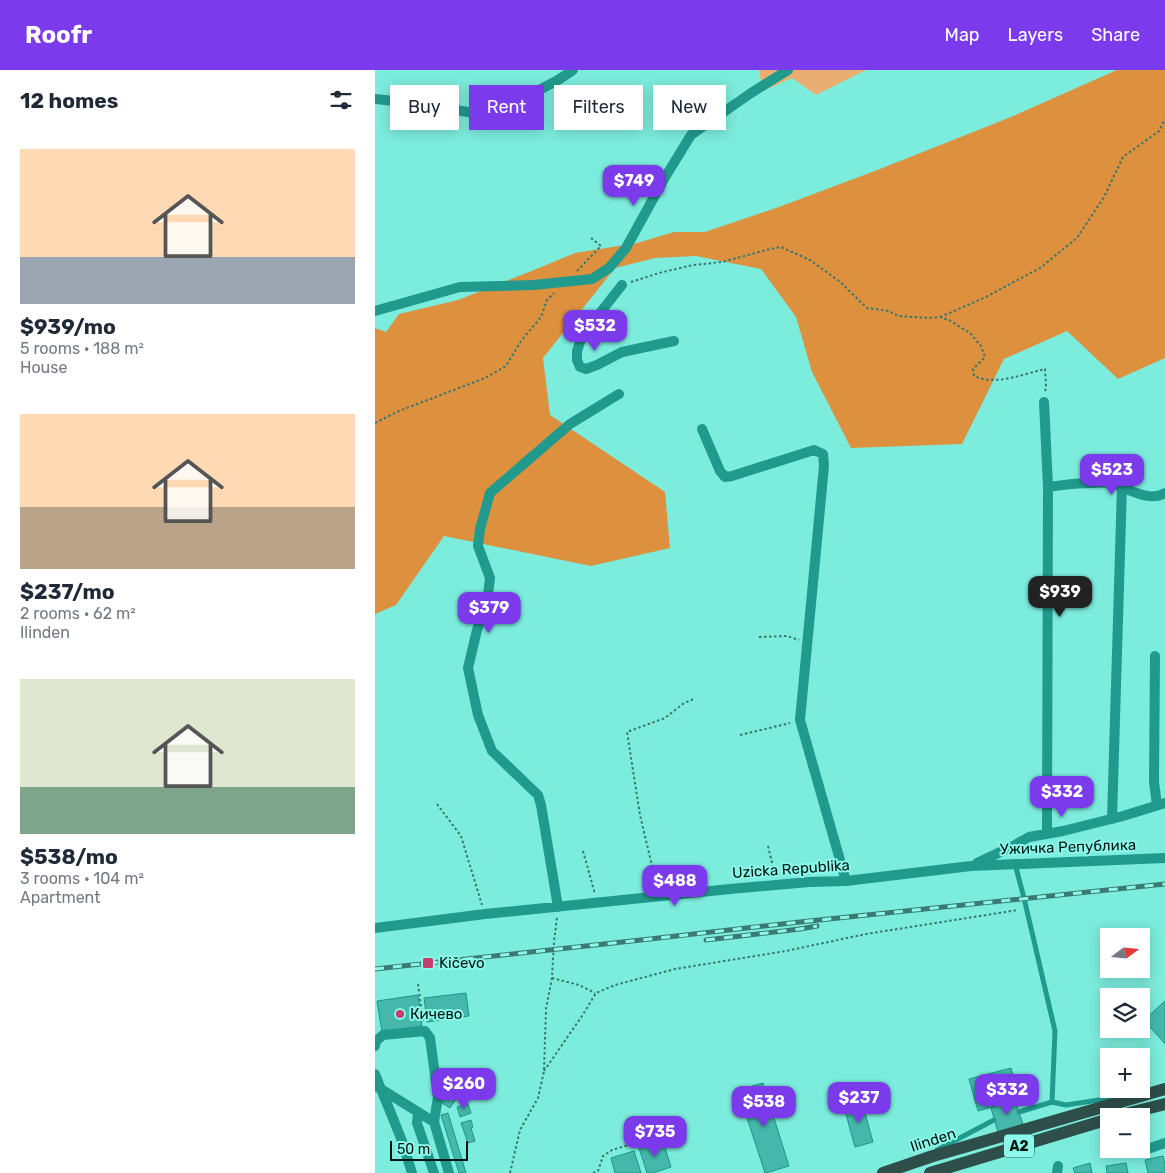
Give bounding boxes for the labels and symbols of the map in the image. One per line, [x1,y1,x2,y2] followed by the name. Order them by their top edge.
[604,164,664,207] pin: $749
[565,310,625,352] pin: $532
[1082,454,1142,496] pin: $523
[1030,576,1090,618] pin: $939
[459,592,519,634] pin: $379
[1032,776,1092,818] pin: $332
[1000,836,1136,858] street label: Ужичка Република
[732,856,850,882] street label: Uzicka Republika
[645,864,705,907] pin: $488
[1100,928,1150,978] north arrow
[439,954,485,972] place label: Kičevo
[421,956,435,970] marker: Kičevo
[410,1005,462,1023] place label: Кичево
[394,1008,406,1020] marker: Кичево
[434,1068,494,1110] pin: $260
[977,1074,1037,1116] pin: $332
[829,1082,889,1124] pin: $237
[734,1086,794,1128] pin: $538
[625,1116,685,1158] pin: $735
[908,1124,958,1156] street label: Ilinden
[1004,1134,1034,1158] road number: A2
[390,1138,467,1161] scale bar

